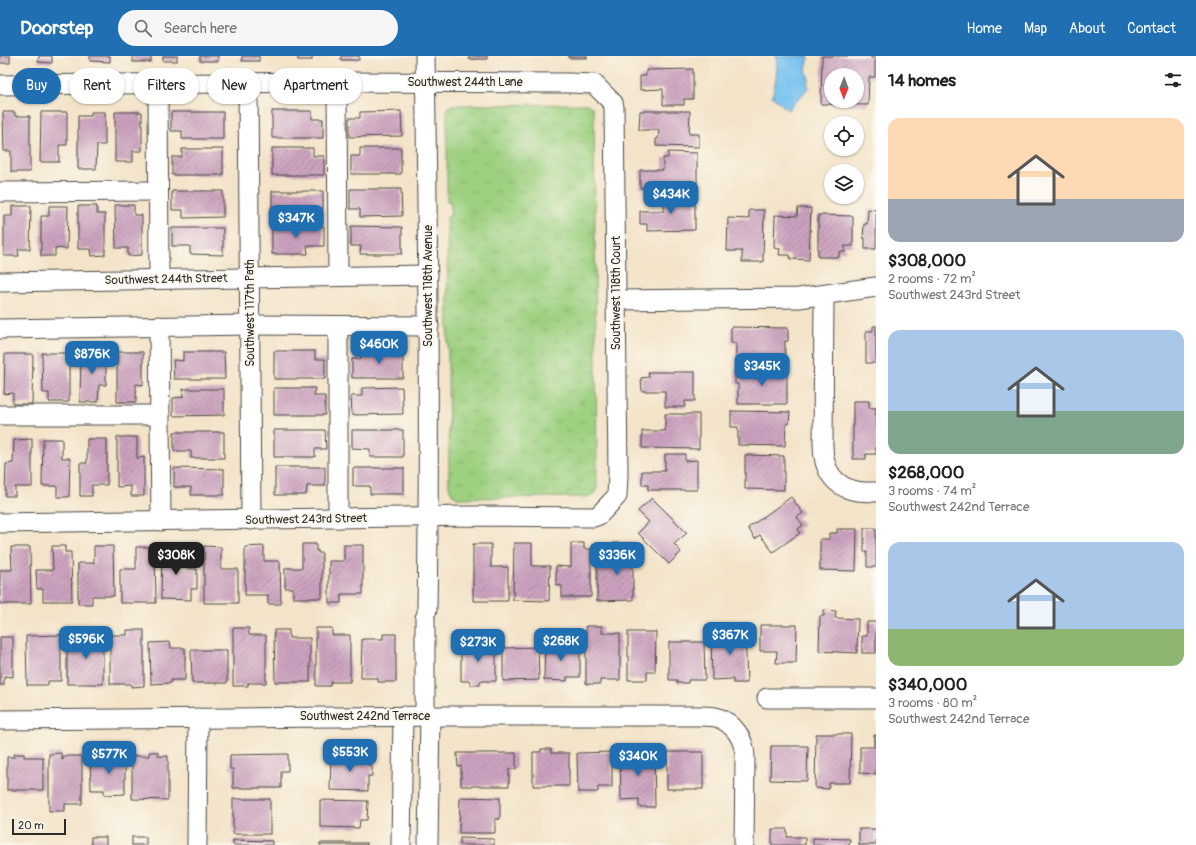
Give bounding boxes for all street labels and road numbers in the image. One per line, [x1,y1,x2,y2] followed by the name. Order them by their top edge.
[407,75,523,90] street label: Southwest 244th Lane
[421,225,436,347] street label: Southwest 118th Avenue
[609,236,624,350] street label: Southwest 118th Court
[243,259,258,367] street label: Southwest 117th Path
[104,271,228,288] street label: Southwest 244th Street
[245,511,367,528] street label: Southwest 243rd Street
[300,709,430,724] street label: Southwest 242nd Terrace

